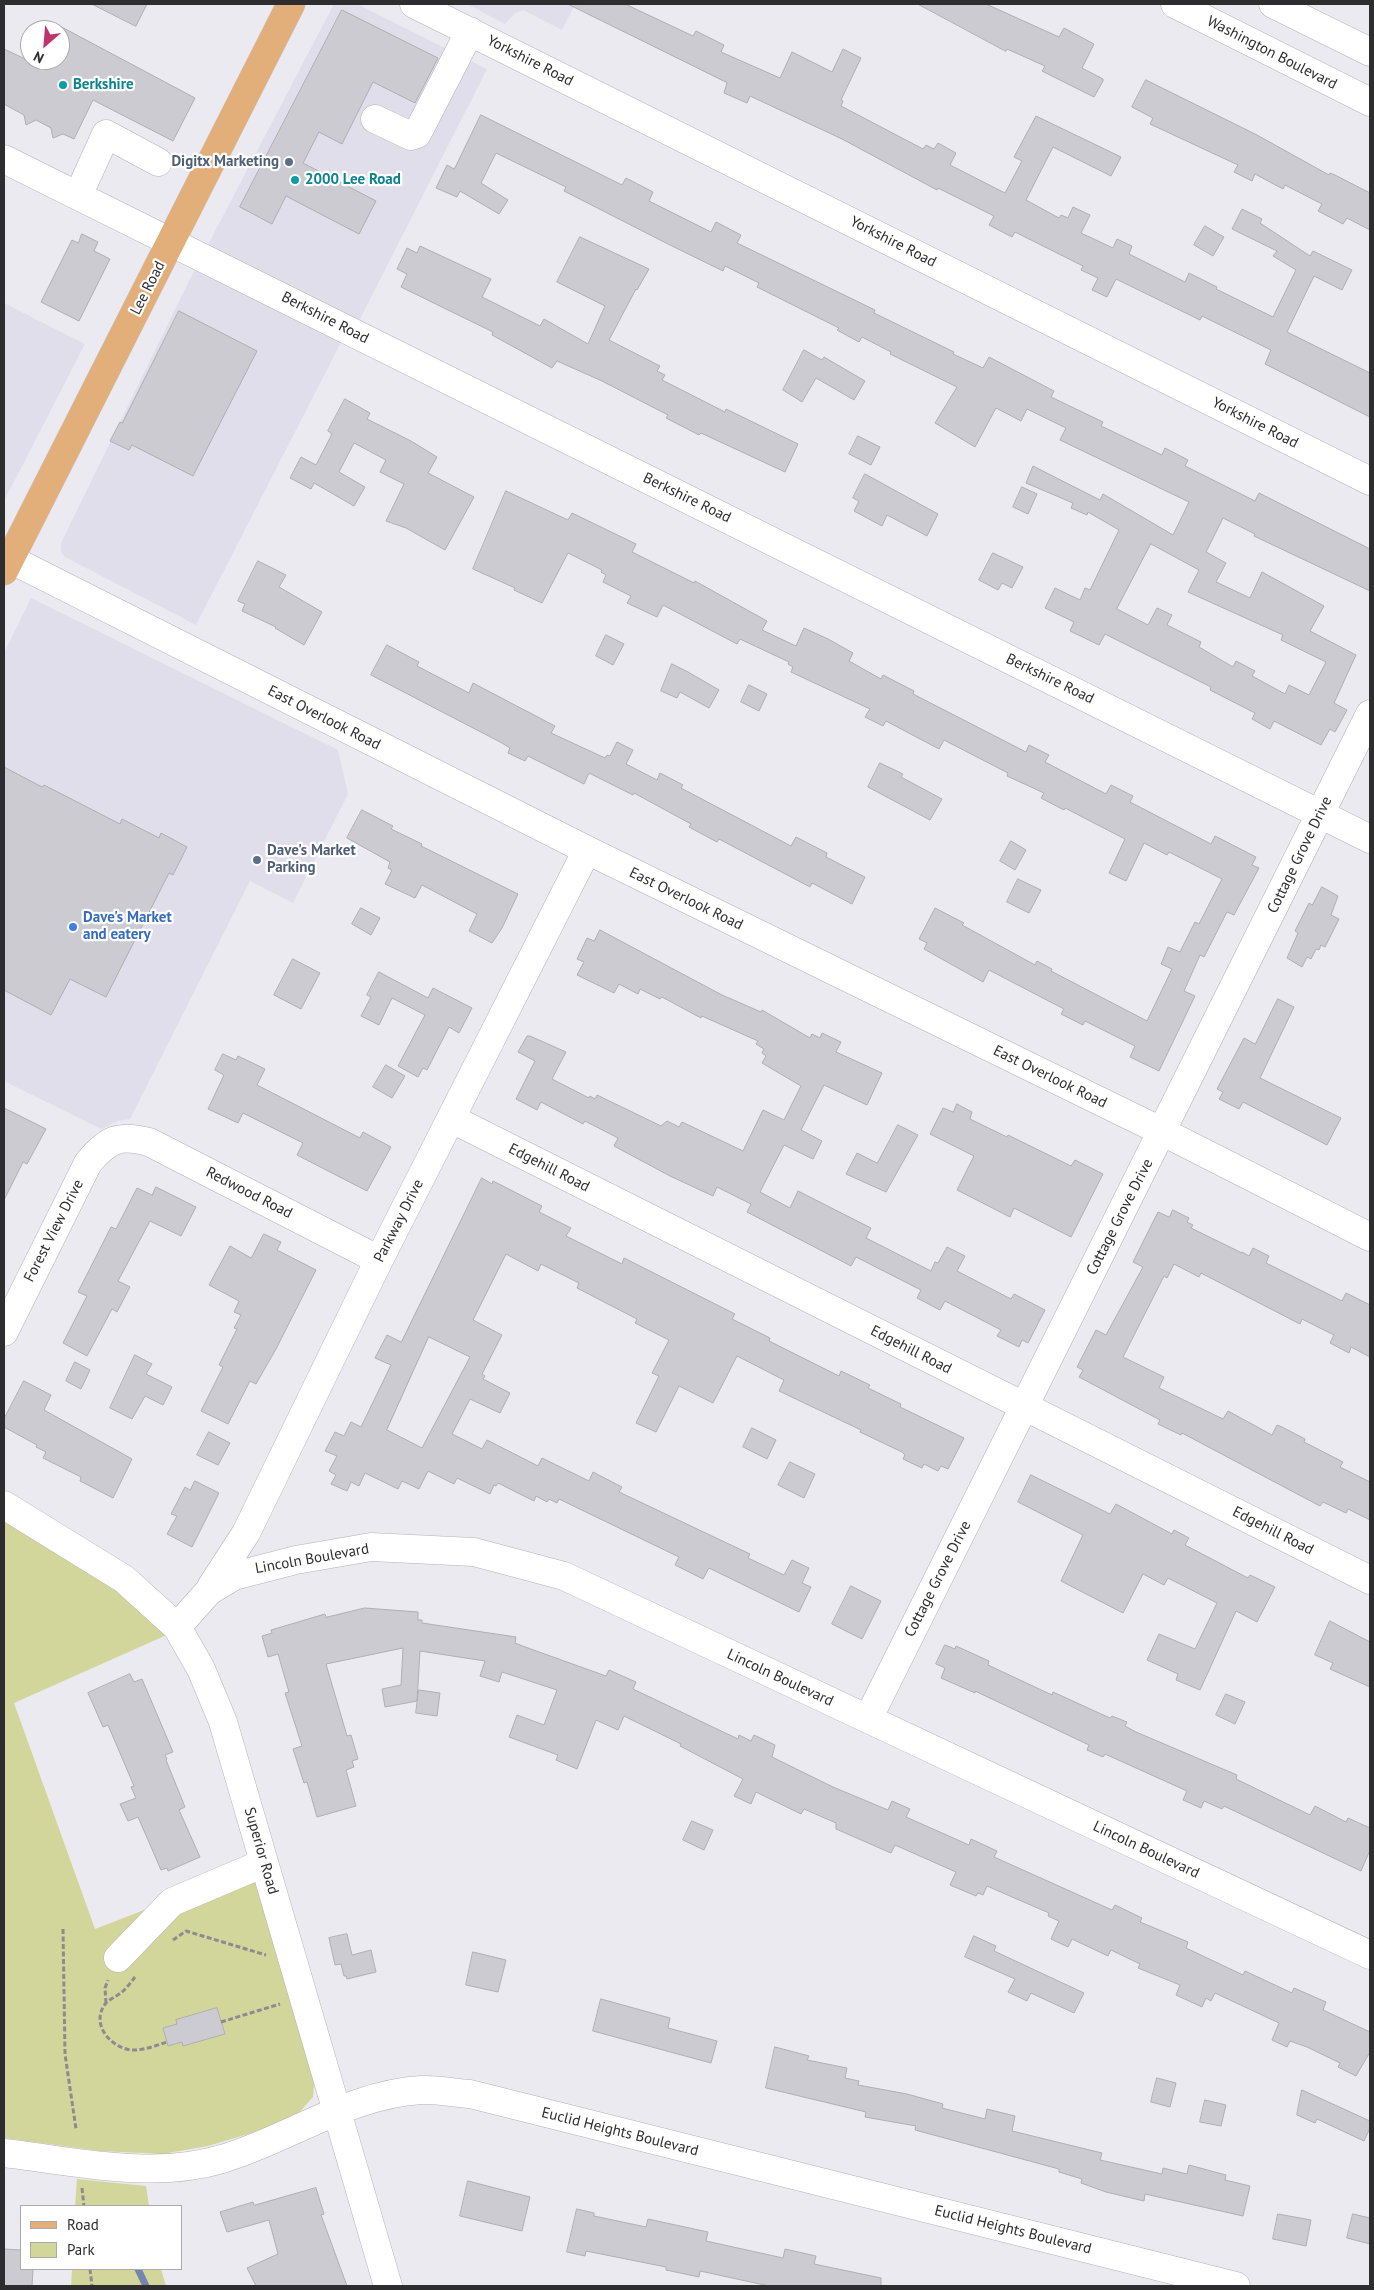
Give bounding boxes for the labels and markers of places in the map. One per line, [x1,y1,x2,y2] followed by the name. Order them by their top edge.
[73,76,134,94] place label: Berkshire
[57,79,69,91] marker: Berkshire
[171,153,279,171] place label: Digitx Marketing
[283,156,295,168] marker: Digitx Marketing
[305,171,401,189] place label: 2000 Lee Road
[289,174,301,186] marker: 2000 Lee Road
[267,842,356,877] place label: Dave's Market Parking
[251,854,263,866] marker: Dave's Market Parking
[83,909,172,944] place label: Dave's Market and eatery
[67,921,79,933] marker: Dave's Market and eatery

